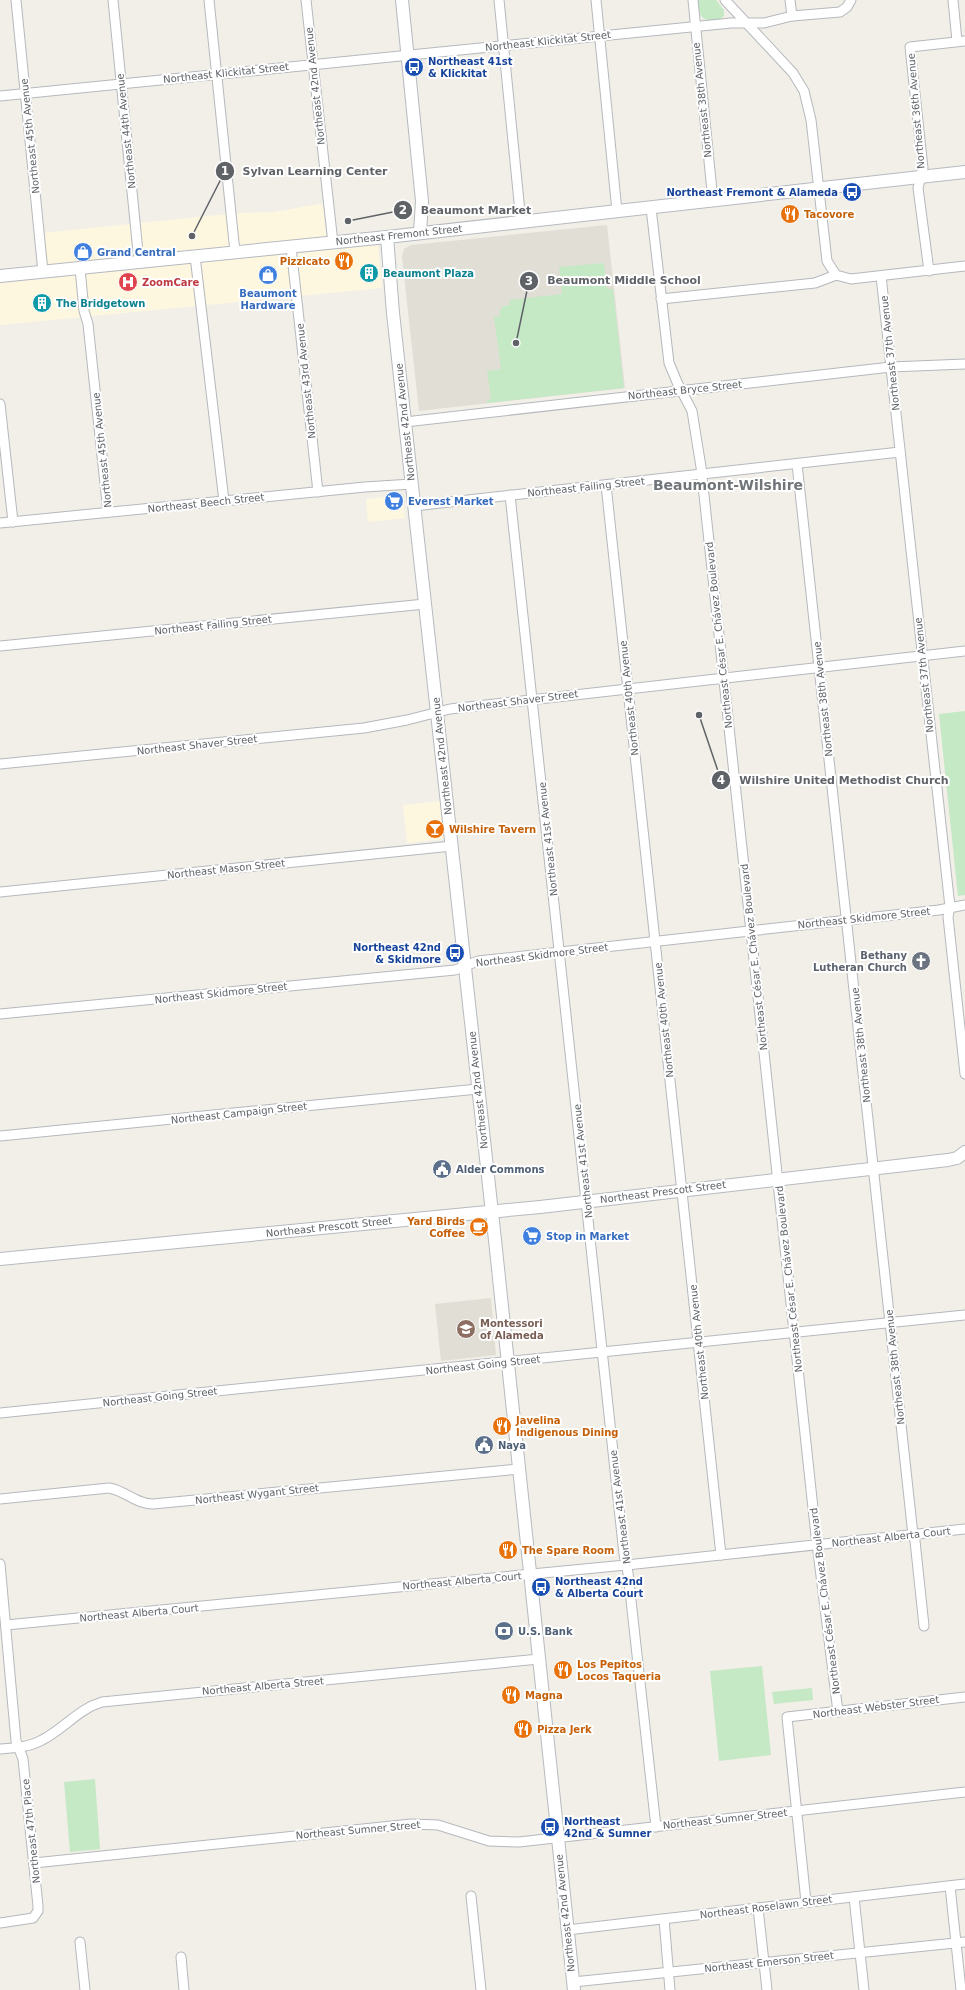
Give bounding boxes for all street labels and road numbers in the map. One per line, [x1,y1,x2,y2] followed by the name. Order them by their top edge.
[303,27,327,145] street label: Northeast 42nd Avenue
[485,29,611,53] street label: Northeast Klickitat Street
[690,42,714,158] street label: Northeast 38th Avenue
[905,53,927,169] street label: Northeast 36th Avenue
[163,61,289,85] street label: Northeast Klickitat Street
[114,73,138,189] street label: Northeast 44th Avenue
[18,78,42,194] street label: Northeast 45th Avenue
[335,223,463,247] street label: Northeast Fremont Street
[878,295,902,411] street label: Northeast 37th Avenue
[294,323,318,439] street label: Northeast 43rd Avenue
[393,363,417,481] street label: Northeast 42nd Avenue
[627,379,743,401] street label: Northeast Bryce Street
[90,392,114,508] street label: Northeast 45th Avenue
[527,475,645,499] street label: Northeast Failing Street
[147,491,265,515] street label: Northeast Beech Street
[704,541,734,729] street label: Northeast César E. Chávez Boulevard
[154,613,272,637] street label: Northeast Failing Street
[912,617,936,733] street label: Northeast 37th Avenue
[617,640,641,756] street label: Northeast 40th Avenue
[811,641,835,757] street label: Northeast 38th Avenue
[457,688,579,714] street label: Northeast Shaver Street
[430,697,454,815] street label: Northeast 42nd Avenue
[136,733,258,757] street label: Northeast Shaver Street
[537,781,559,897] street label: Northeast 41st Avenue
[166,857,286,881] street label: Northeast Mason Street
[739,863,769,1051] street label: Northeast César E. Chávez Boulevard
[797,906,931,930] street label: Northeast Skidmore Street
[475,941,609,969] street label: Northeast Skidmore Street
[652,962,676,1078] street label: Northeast 40th Avenue
[154,981,288,1005] street label: Northeast Skidmore Street
[849,987,873,1103] street label: Northeast 38th Avenue
[466,1031,490,1149] street label: Northeast 42nd Avenue
[170,1100,308,1126] street label: Northeast Campaign Street
[572,1103,594,1219] street label: Northeast 41st Avenue
[599,1179,727,1205] street label: Northeast Prescott Street
[774,1185,804,1373] street label: Northeast César E. Chávez Boulevard
[265,1215,393,1239] street label: Northeast Prescott Street
[687,1284,711,1400] street label: Northeast 40th Avenue
[883,1309,907,1425] street label: Northeast 38th Avenue
[425,1353,541,1377] street label: Northeast Going Street
[102,1385,218,1409] street label: Northeast Going Street
[608,1449,632,1565] street label: Northeast 41st Avenue
[195,1482,320,1506] street label: Northeast Wygant Street
[808,1507,842,1695] street label: Northeast César E. Chávez Boulevard
[831,1525,951,1549] street label: Northeast Alberta Court
[402,1570,522,1592] street label: Northeast Alberta Court
[79,1602,199,1624] street label: Northeast Alberta Court
[202,1675,325,1697] street label: Northeast Alberta Street
[812,1694,940,1720] street label: Northeast Webster Street
[20,1778,42,1884] street label: Northeast 47th Place
[662,1807,788,1831] street label: Northeast Sumner Street
[295,1819,421,1841] street label: Northeast Sumner Street
[553,1854,577,1972] street label: Northeast 42nd Avenue
[699,1893,833,1921] street label: Northeast Roselawn Street
[704,1950,834,1974] street label: Northeast Emerson Street

